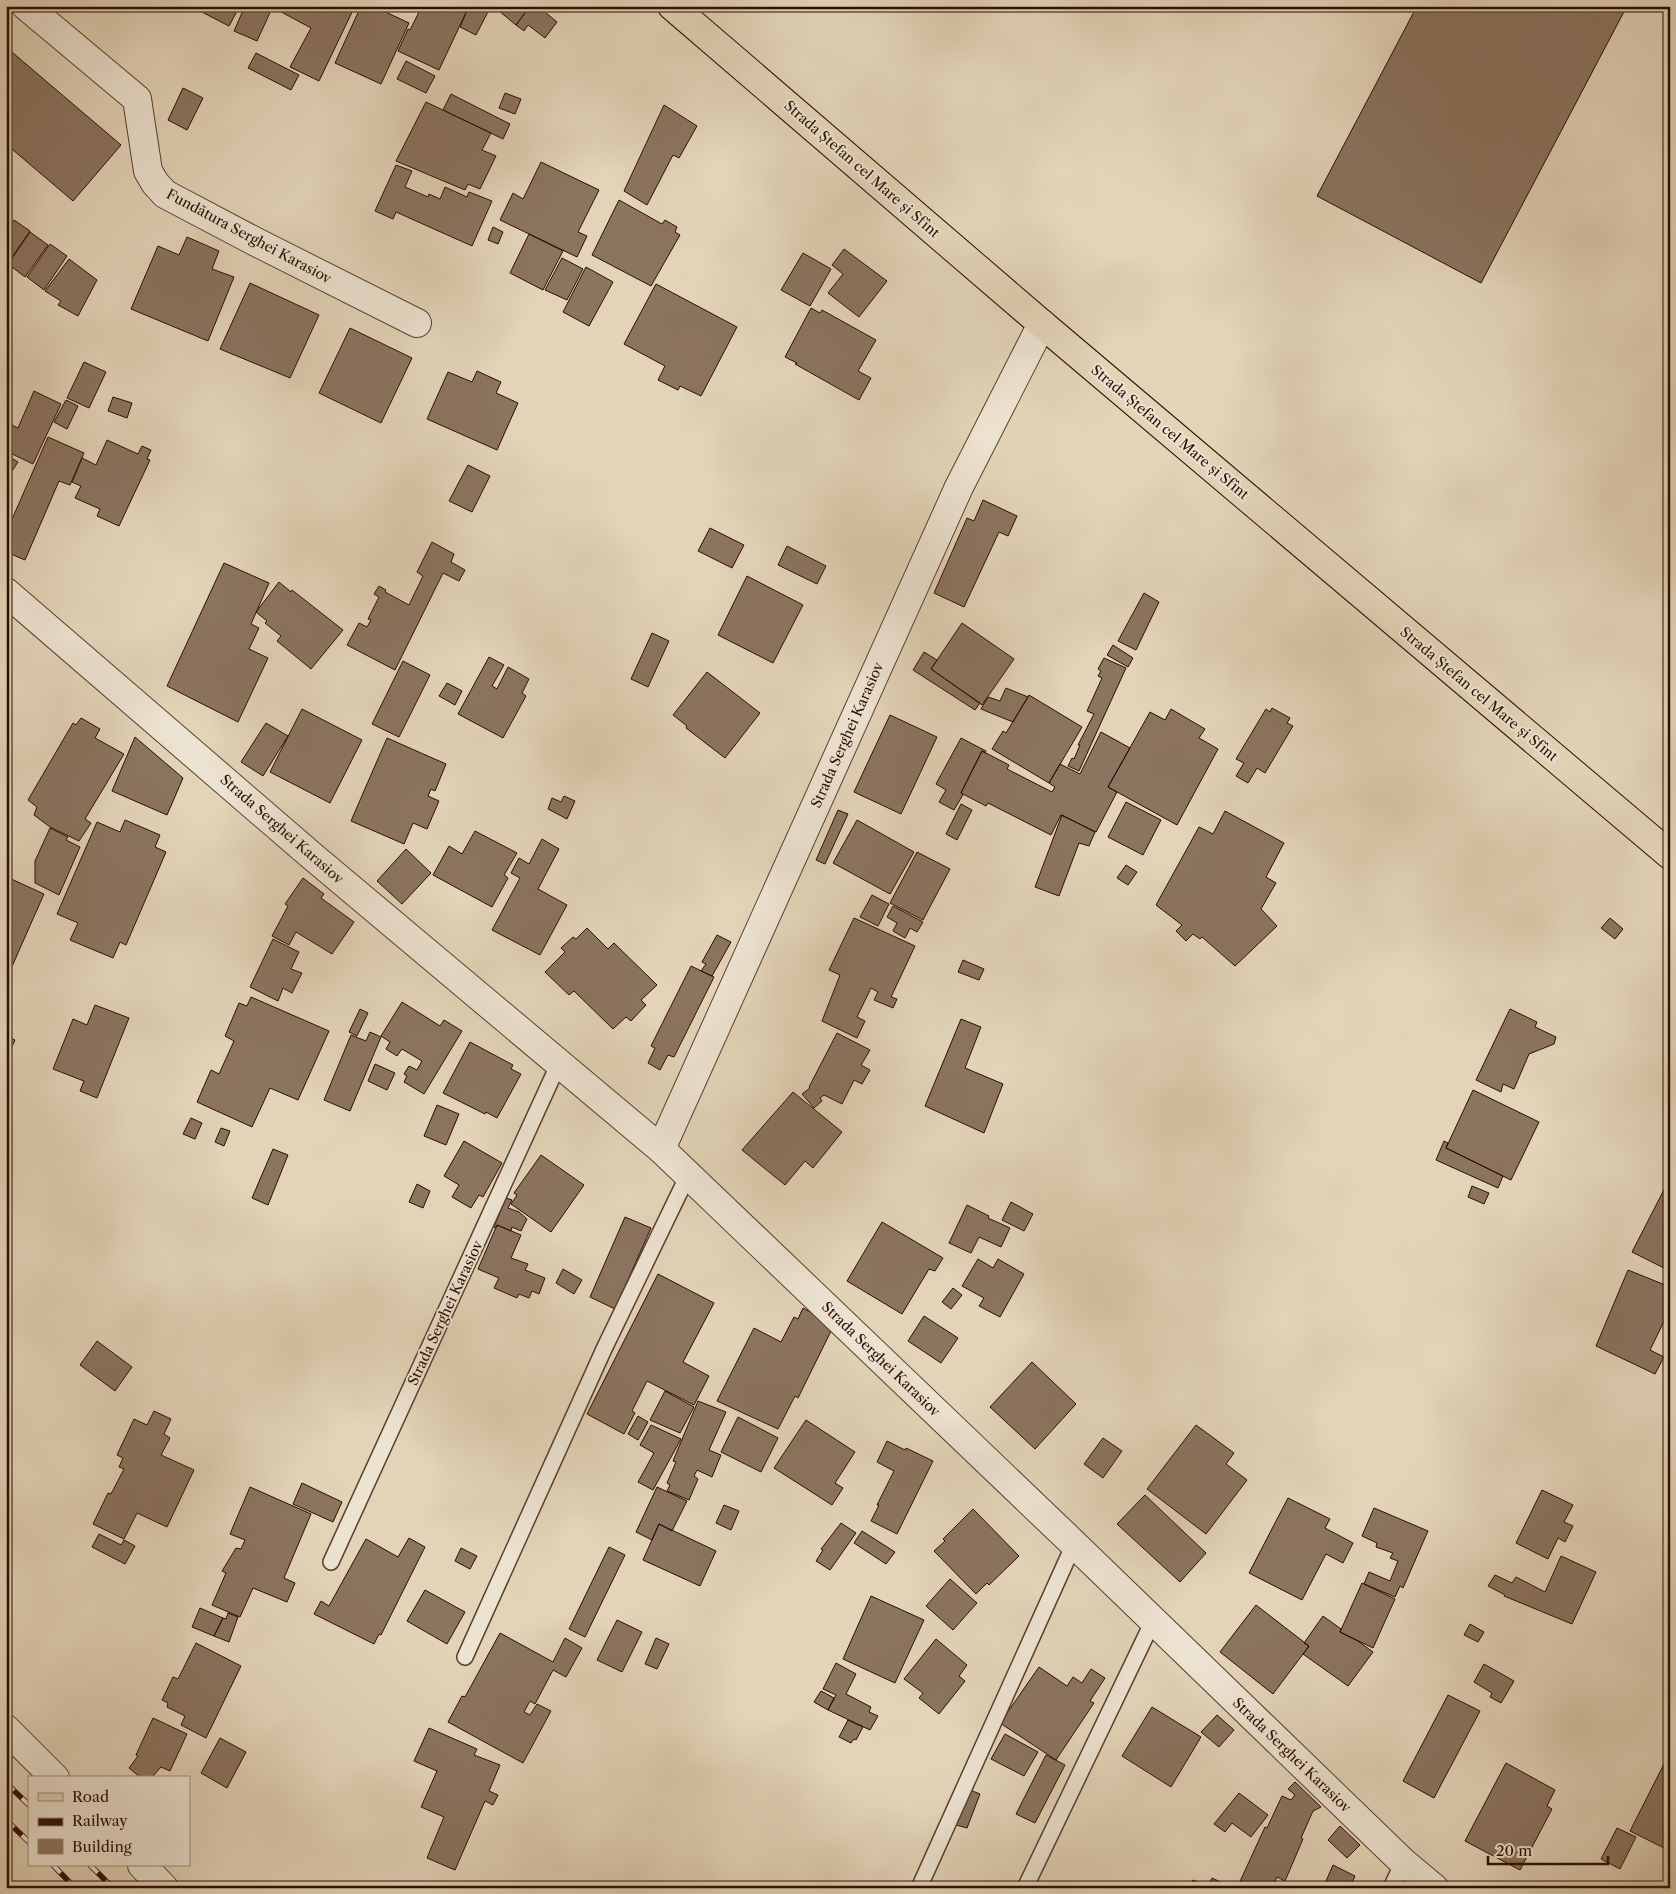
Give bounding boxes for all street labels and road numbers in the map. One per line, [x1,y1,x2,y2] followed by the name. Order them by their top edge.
[781,97,943,241] street label: Strada Ștefan cel Mare și Sfînt
[163,185,335,287] street label: Fundătura Serghei Karasiov
[1088,361,1252,503] street label: Strada Ștefan cel Mare și Sfînt
[1397,623,1561,765] street label: Strada Ștefan cel Mare și Sfînt
[807,659,887,811] street label: Strada Serghei Karasiov
[217,770,348,888] street label: Strada Serghei Karasiov
[404,1237,487,1388] street label: Strada Serghei Karasiov
[818,1298,944,1421] street label: Strada Serghei Karasiov
[1229,1694,1355,1817] street label: Strada Serghei Karasiov

